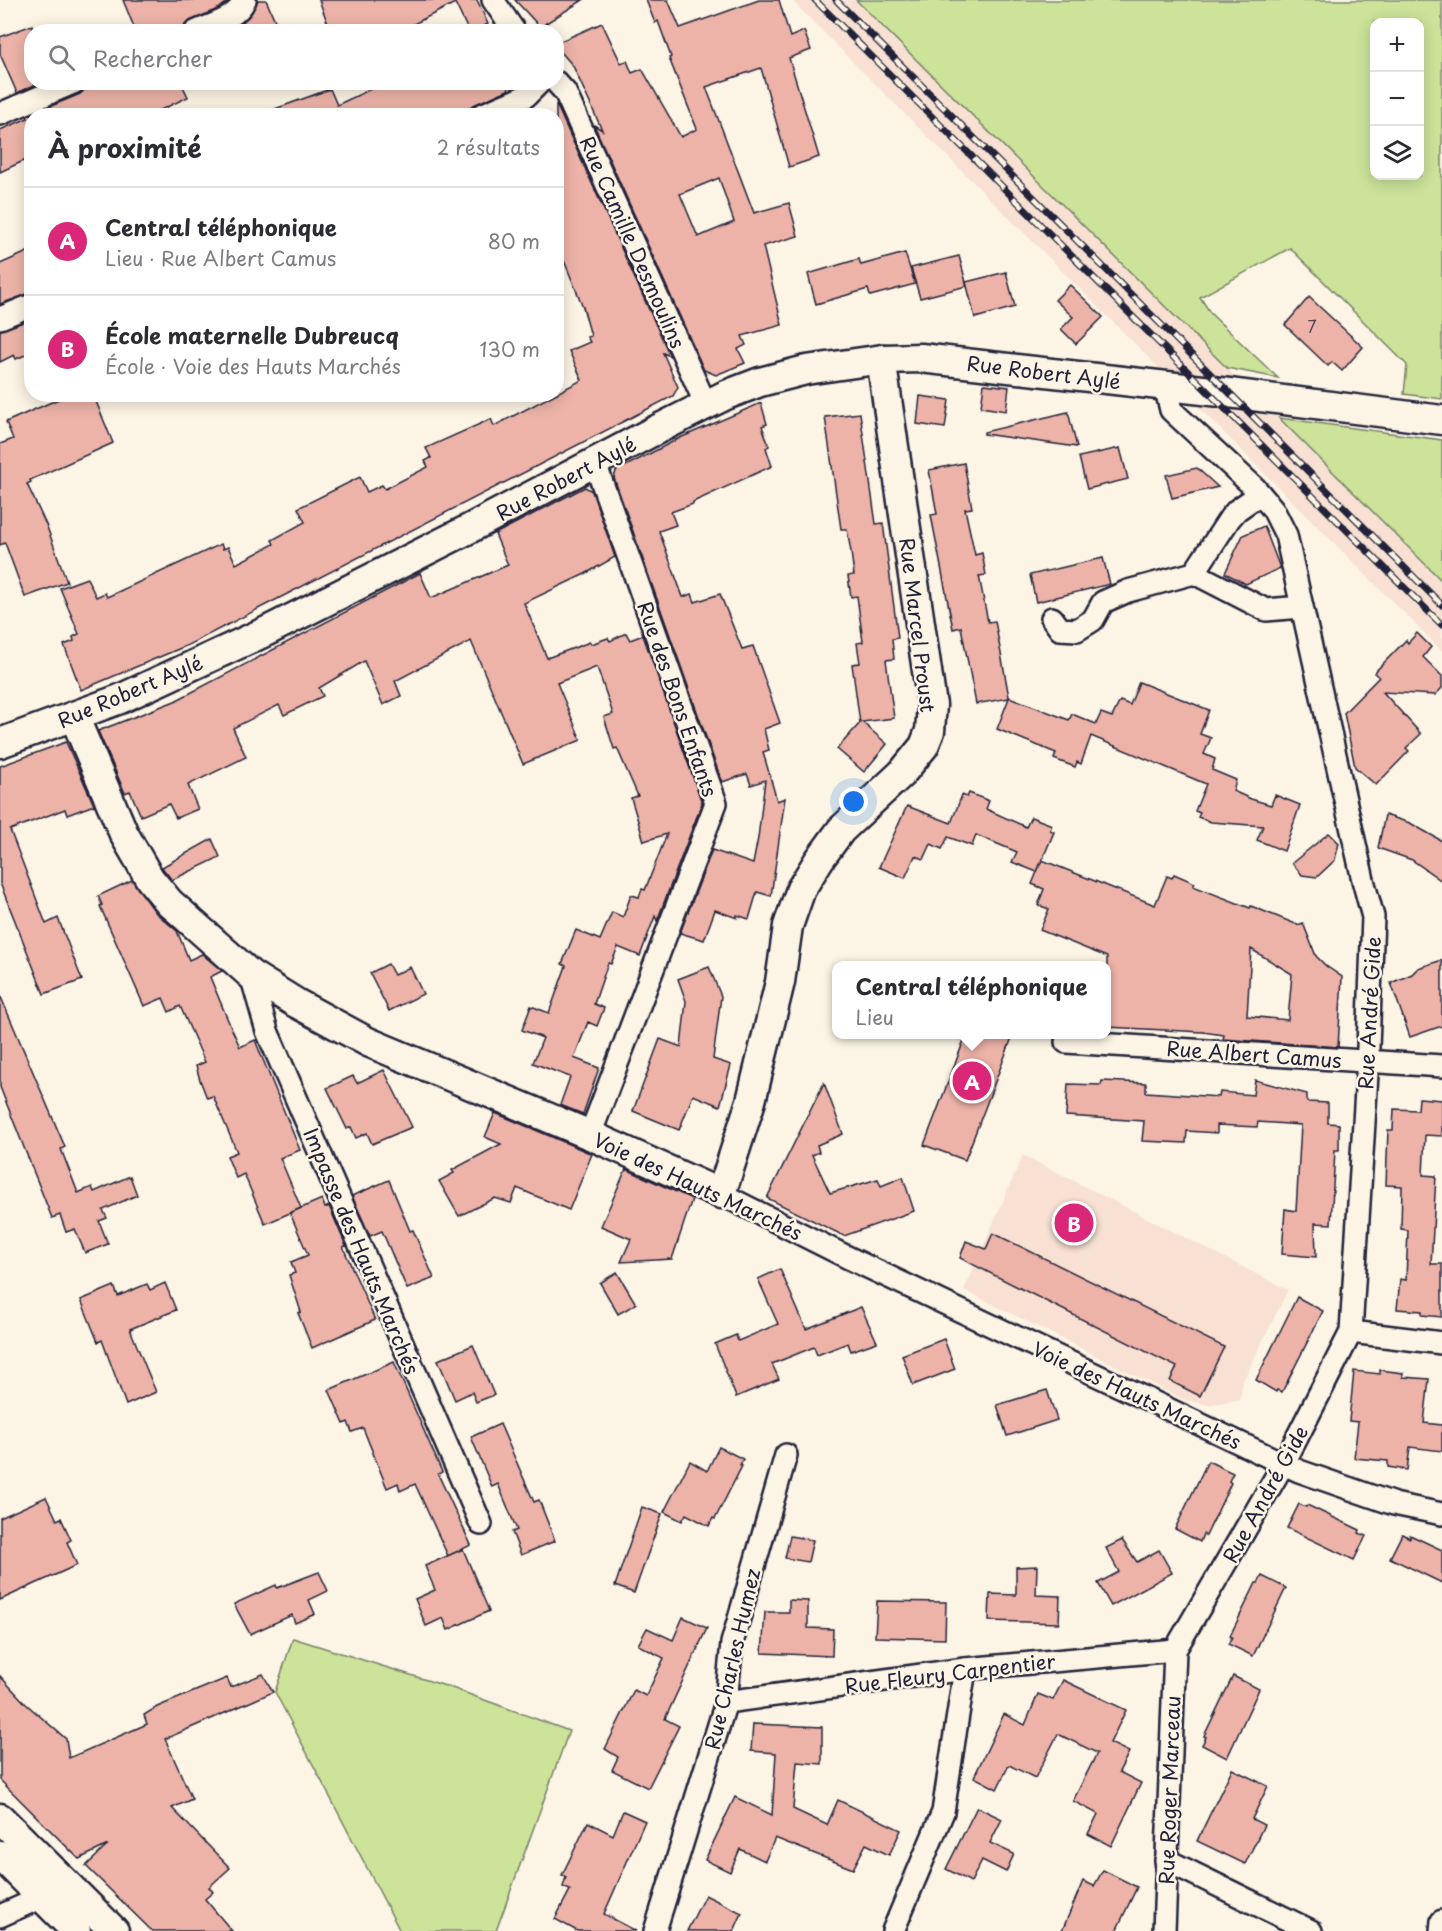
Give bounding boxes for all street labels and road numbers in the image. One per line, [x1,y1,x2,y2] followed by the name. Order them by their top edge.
[573,131,693,353] street label: Rue Camille Desmoulins
[965,348,1123,396] street label: Rue Robert Aylé
[490,428,642,528] street label: Rue Robert Aylé
[892,536,944,714] street label: Rue Marcel Proust
[630,597,726,801] street label: Rue des Bons Enfants
[53,647,207,735] street label: Rue Robert Aylé
[1350,936,1388,1090] street label: Rue André Gide
[1166,1033,1342,1075] street label: Rue Albert Camus
[296,1123,428,1379] street label: Impasse des Hauts Marchés
[589,1124,807,1248] street label: Voie des Hauts Marchés
[1028,1333,1246,1457] street label: Voie des Hauts Marchés
[1215,1420,1315,1568] street label: Rue André Gide
[697,1566,767,1752] street label: Rue Charles Humez
[843,1645,1058,1701] street label: Rue Fleury Carpentier
[1151,1695,1187,1885] street label: Rue Roger Marceau

